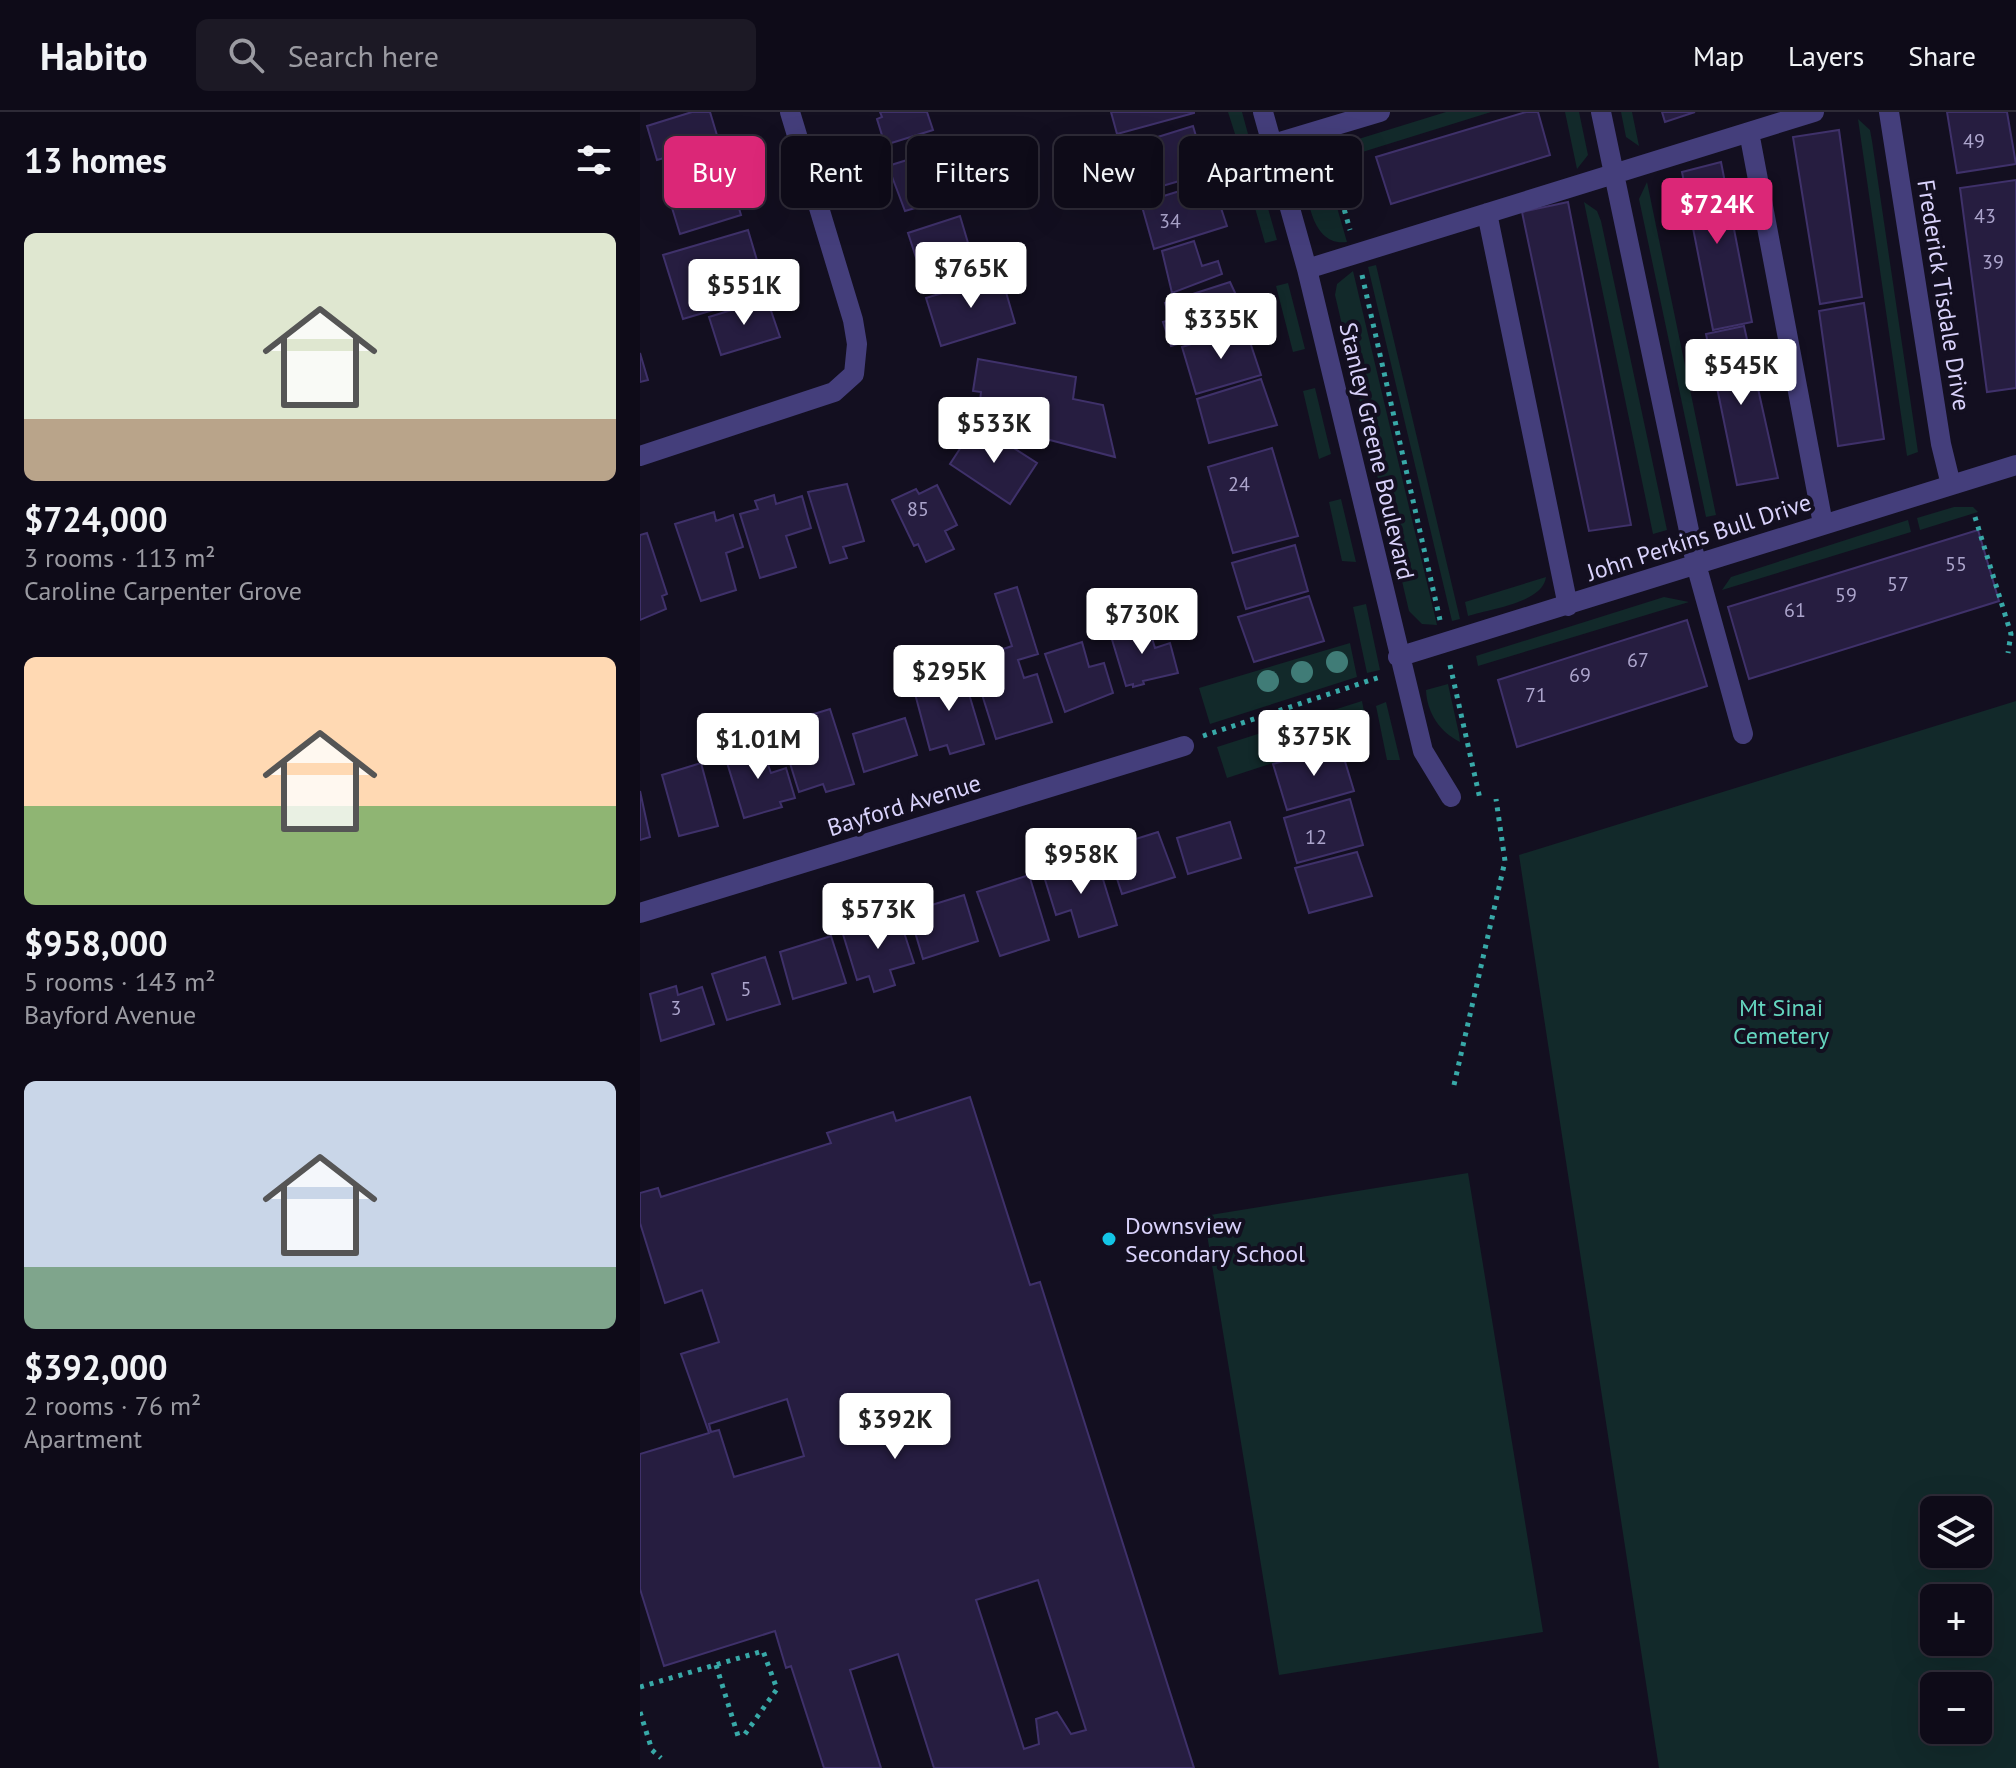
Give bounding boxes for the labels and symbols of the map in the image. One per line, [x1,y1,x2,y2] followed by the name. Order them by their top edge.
[1963,128,1985,154] house number: 49
[1910,177,1978,413] street label: Frederick Tisdale Drive
[1661,178,1773,246] pin: $724K
[1974,203,1996,229] house number: 43
[1159,208,1181,234] house number: 34
[915,242,1027,310] pin: $765K
[1982,249,2004,275] house number: 39
[688,259,800,327] pin: $551K
[1165,293,1277,361] pin: $335K
[1332,319,1422,583] street label: Stanley Greene Boulevard
[1685,339,1797,407] pin: $545K
[938,397,1050,465] pin: $533K
[1228,471,1250,497] house number: 24
[1582,486,1815,588] street label: John Perkins Bull Drive
[907,496,929,522] house number: 85
[1945,551,1967,577] house number: 55
[1887,571,1909,597] house number: 57
[1835,582,1857,608] house number: 59
[1086,588,1198,656] pin: $730K
[1784,597,1806,623] house number: 61
[893,645,1005,713] pin: $295K
[1627,647,1649,673] house number: 67
[1569,662,1591,688] house number: 69
[1525,682,1547,708] house number: 71
[1258,710,1370,778] pin: $375K
[693,713,823,781] pin: $1.01M
[823,767,985,843] street label: Bayford Avenue
[1305,824,1327,850] house number: 12
[1025,828,1137,896] pin: $958K
[822,883,934,951] pin: $573K
[741,976,751,1002] house number: 5
[1733,992,1829,1051] park label: Mt Sinai Cemetery
[671,995,681,1021] house number: 3
[1125,1210,1305,1269] place label: Downsview Secondary School
[1100,1230,1118,1248] marker: Downsview Secondary School
[839,1393,951,1461] pin: $392K

